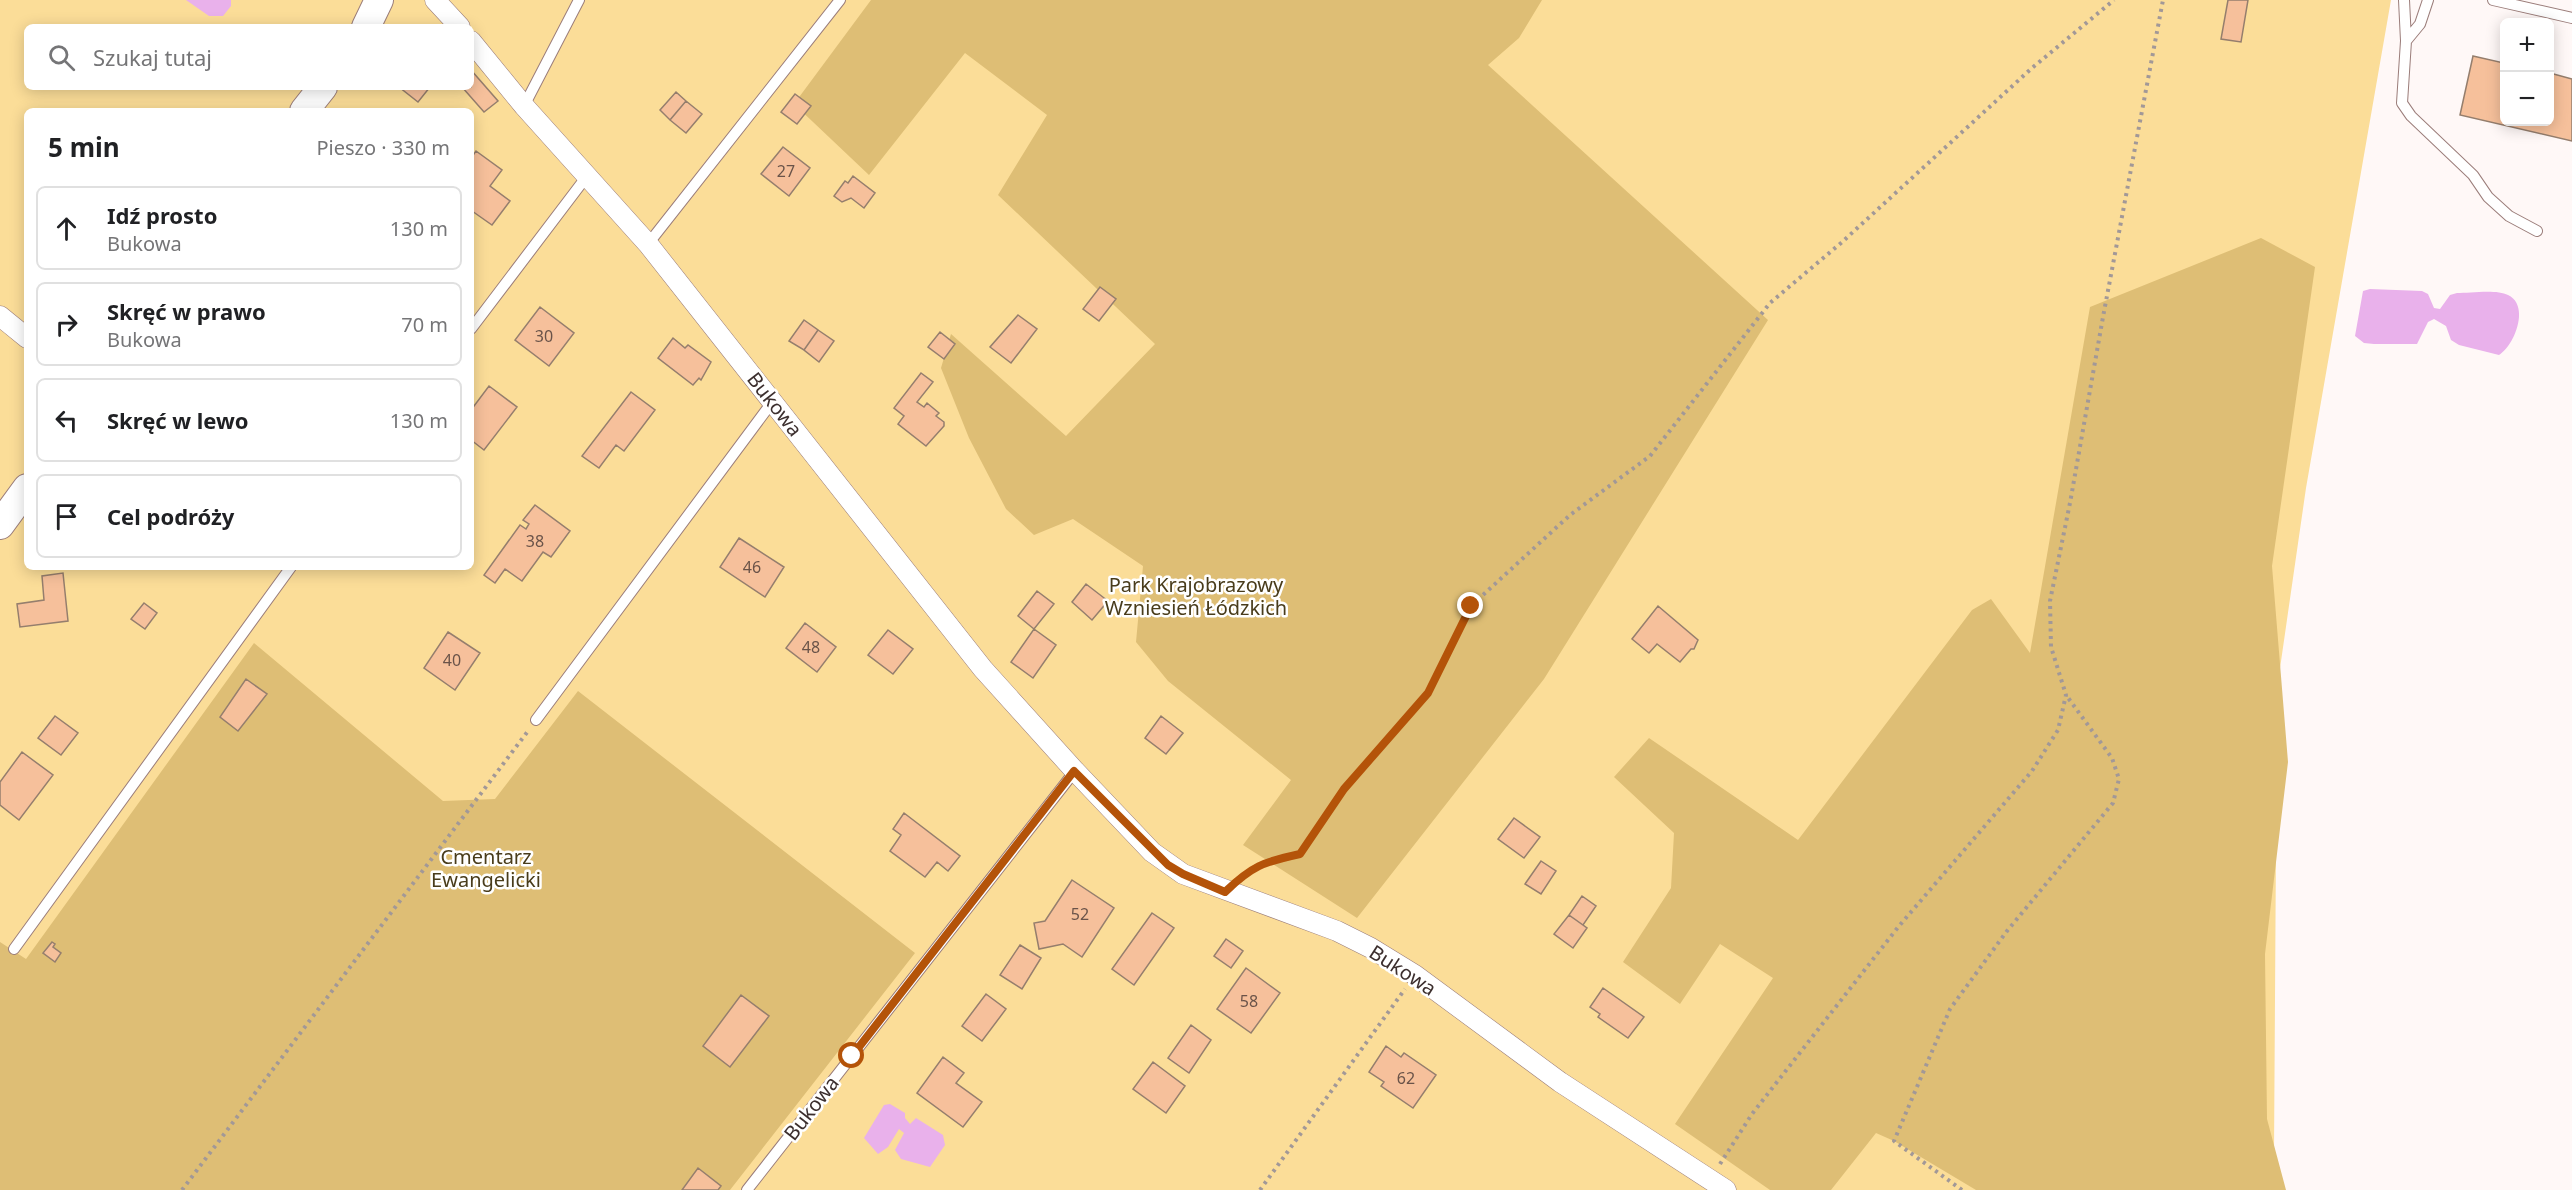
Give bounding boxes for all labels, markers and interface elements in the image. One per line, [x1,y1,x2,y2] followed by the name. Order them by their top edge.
[2500,18,2554,126] map controls
[2500,18,2554,72] button: +
[24,24,474,90] search box
[45,41,78,74] icon: search
[93,42,212,72] text: Szukaj tutaj
[2500,72,2554,126] button: −
[48,129,120,165] text: 5 min
[316,134,450,161] text: Pieszo · 330 m
[777,160,795,182] house number: 27
[107,200,217,230] text: Idź prosto
[50,212,83,245] icon: ahead
[390,215,448,242] text: 130 m
[107,230,182,257] text: Bukowa
[107,296,266,326] text: Skręć w prawo
[50,308,83,341] icon: right
[401,311,448,338] text: 70 m
[535,325,553,347] house number: 30
[107,326,182,353] text: Bukowa
[741,366,809,442] street label: Bukowa
[50,404,83,437] icon: left
[107,405,249,435] text: Skręć w lewo
[390,407,448,434] text: 130 m
[50,500,83,533] icon: arrive
[107,501,234,531] text: Cel podróży
[526,530,544,552] house number: 38
[743,556,761,578] house number: 46
[1105,571,1287,621] park label: Park Krajobrazowy Wzniesień Łódzkich
[1457,592,1483,618] route end
[802,636,820,658] house number: 48
[443,649,461,671] house number: 40
[431,843,541,893] park label: Cmentarz Ewangelicki
[1071,903,1089,925] house number: 52
[1364,938,1442,1002] street label: Bukowa
[1240,990,1258,1012] house number: 58
[838,1042,864,1068] route start
[1397,1067,1415,1089] house number: 62
[777,1070,845,1146] street label: Bukowa

